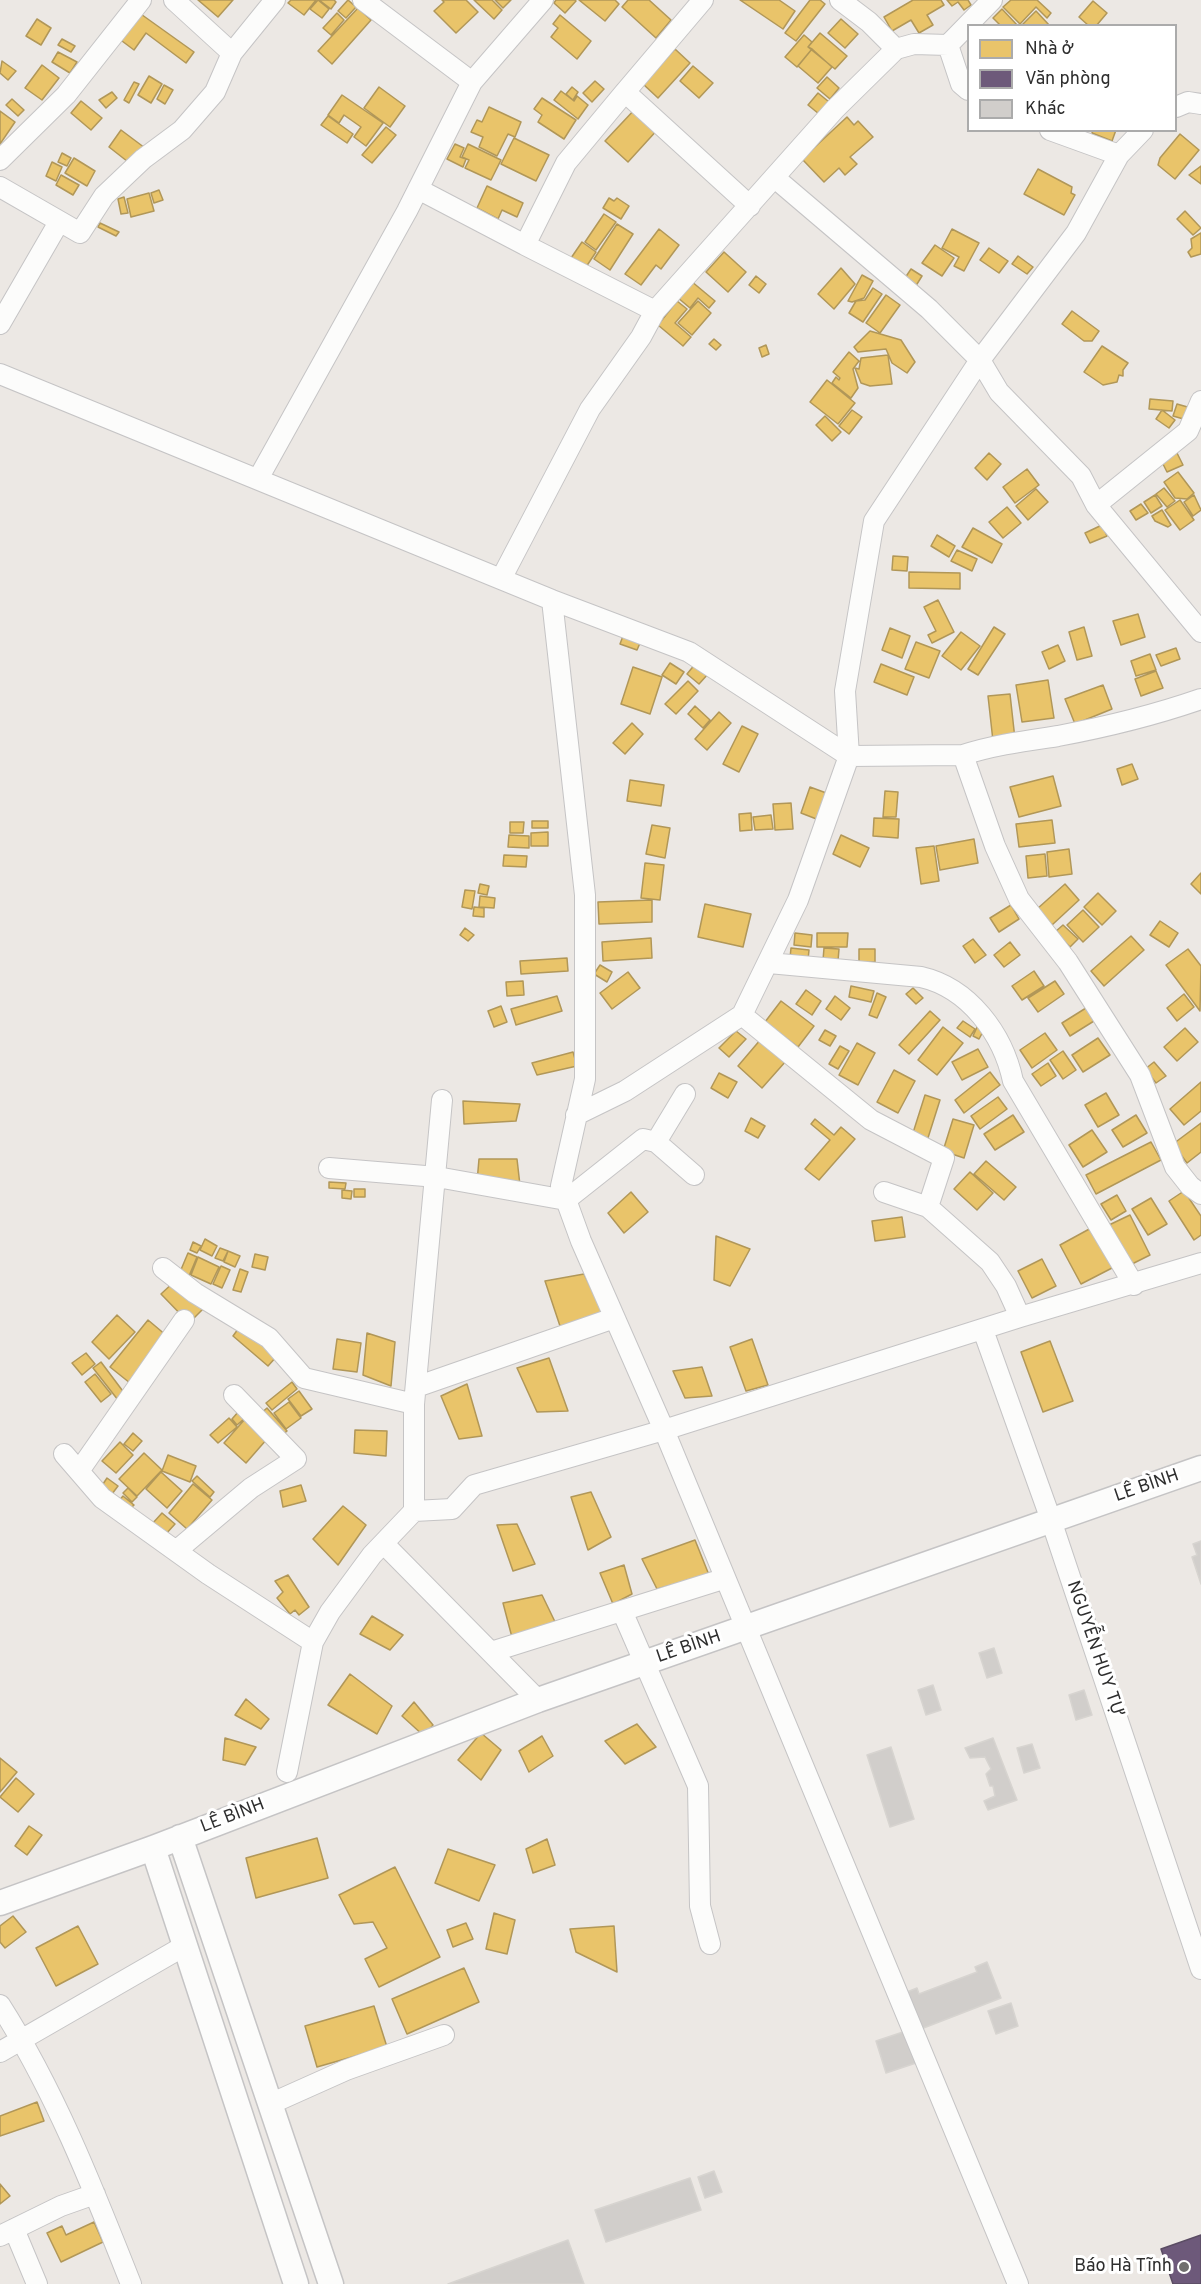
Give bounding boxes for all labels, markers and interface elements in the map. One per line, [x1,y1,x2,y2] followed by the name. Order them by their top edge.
[967,24,1177,132] legend
[1025,38,1074,61] text: Nhà ở
[1025,68,1111,91] text: Văn phòng
[1025,98,1065,121] text: Khác
[1112,1466,1182,1508] street label: LÊ BÌNH
[1061,1578,1127,1720] street label: NGUYỄN HUY TỰ
[654,1627,724,1669] street label: LÊ BÌNH
[198,1795,268,1839] street label: LÊ BÌNH
[1074,2256,1172,2278] place label: Báo Hà Tĩnh
[1177,2260,1191,2274] marker: Báo Hà Tĩnh

